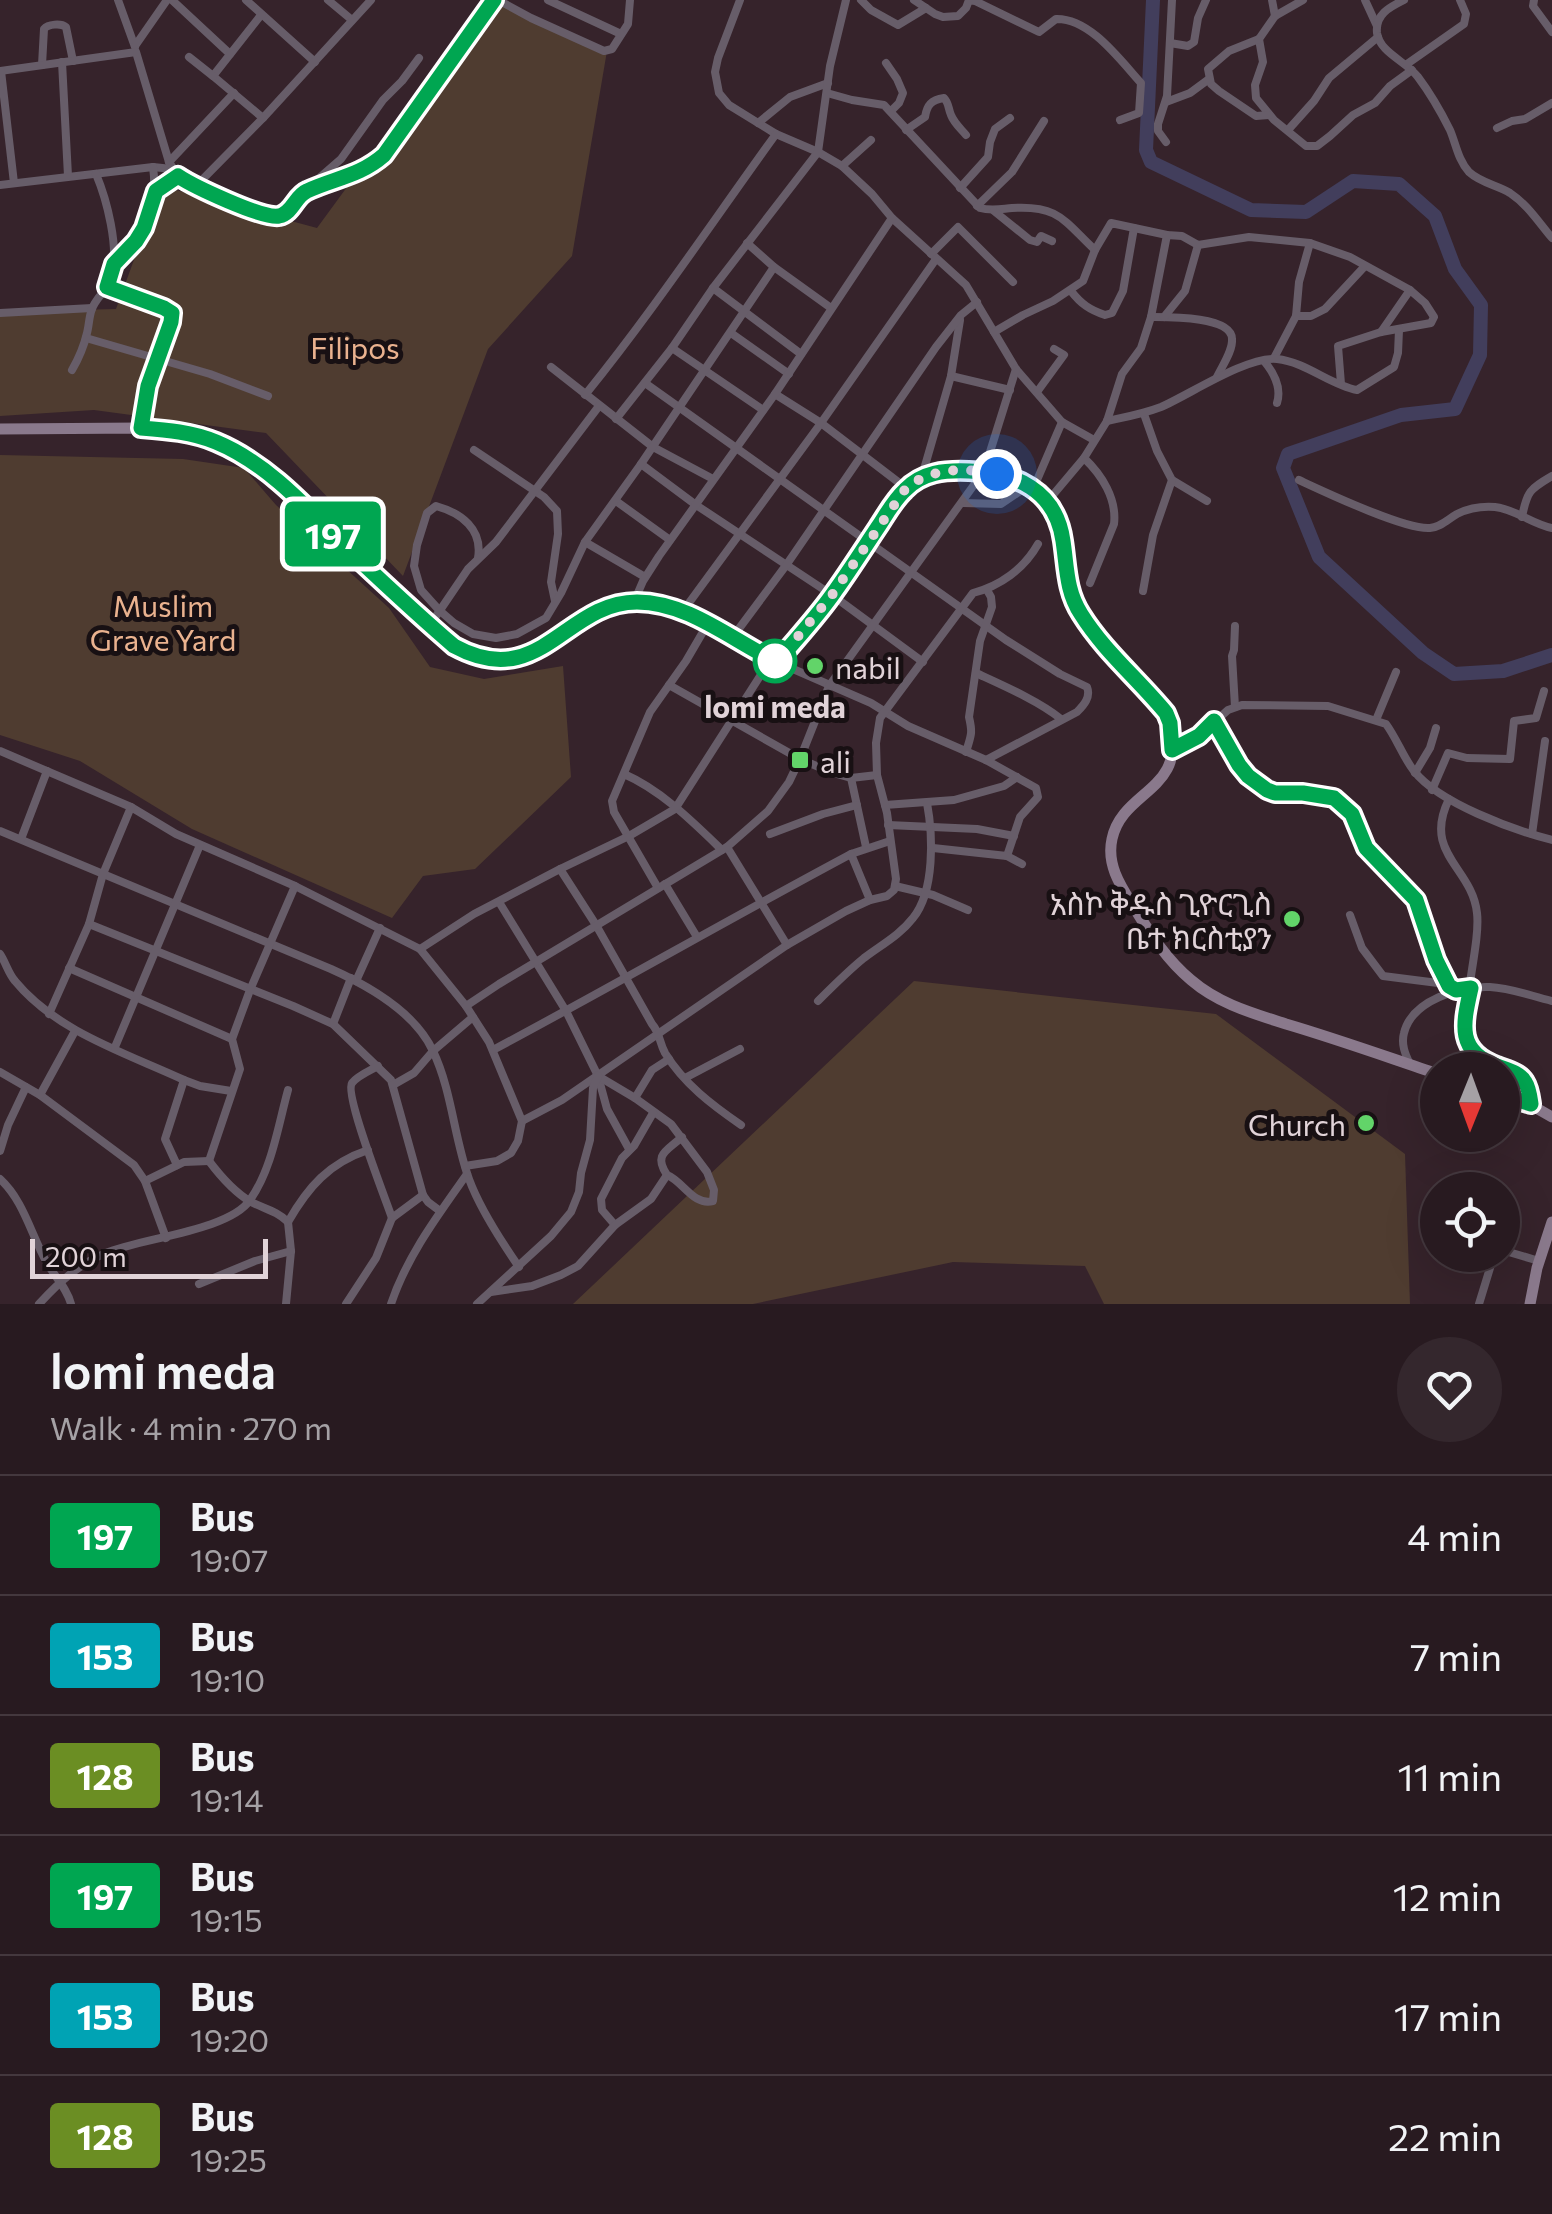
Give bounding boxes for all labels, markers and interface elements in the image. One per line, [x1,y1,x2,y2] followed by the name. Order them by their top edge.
[310,328,400,365] park label: Filipos
[972,449,1022,499] your location
[276,502,390,566] line badge: 197
[305,513,361,556] text: 197
[90,586,236,657] park label: Muslim Grave Yard
[754,640,796,682] marker: lomi meda
[835,648,901,685] place label: nabil
[804,655,826,677] marker: nabil
[704,687,846,724] place label: lomi meda
[820,742,851,779] place label: ali
[789,749,811,771] marker: ali
[1050,884,1272,955] place label: አስኮ ቅዱስ ጊዮርጊስ ቤተ ክርስቲያን
[1281,908,1303,930] marker: አስኮ ቅዱስ ጊዮርጊስ ቤተ ክርስቲያን
[1420,1052,1520,1152] north arrow
[1420,1052,1520,1272] map controls
[1248,1105,1346,1142] place label: Church
[1355,1112,1377,1134] marker: Church
[1420,1172,1520,1272] button: locate
[30,1234,268,1278] scale bar
[45,1239,127,1273] text: 200 m
[1397,1337,1502,1442] button: heart
[50,1340,276,1399] text: lomi meda
[50,1407,332,1447] text: Walk · 4 min · 270 m
[190,1492,255,1539] text: Bus
[1407,1512,1502,1559] text: 4 min
[77,1514,133,1557] text: 197
[190,1539,268,1579] text: 19:07
[190,1612,255,1659] text: Bus
[1410,1632,1502,1679] text: 7 min
[77,1634,133,1677] text: 153
[190,1659,265,1699] text: 19:10
[190,1732,255,1779] text: Bus
[1398,1752,1502,1799] text: 11 min
[76,1754,134,1797] text: 128
[190,1779,264,1819] text: 19:14
[190,1852,255,1899] text: Bus
[1393,1872,1502,1919] text: 12 min
[77,1874,133,1917] text: 197
[190,1899,263,1939] text: 19:15
[190,1972,255,2019] text: Bus
[1394,1992,1502,2039] text: 17 min
[77,1994,133,2037] text: 153
[190,2019,269,2059] text: 19:20
[190,2092,255,2139] text: Bus
[1388,2112,1502,2159] text: 22 min
[76,2114,134,2157] text: 128
[190,2139,267,2179] text: 19:25

